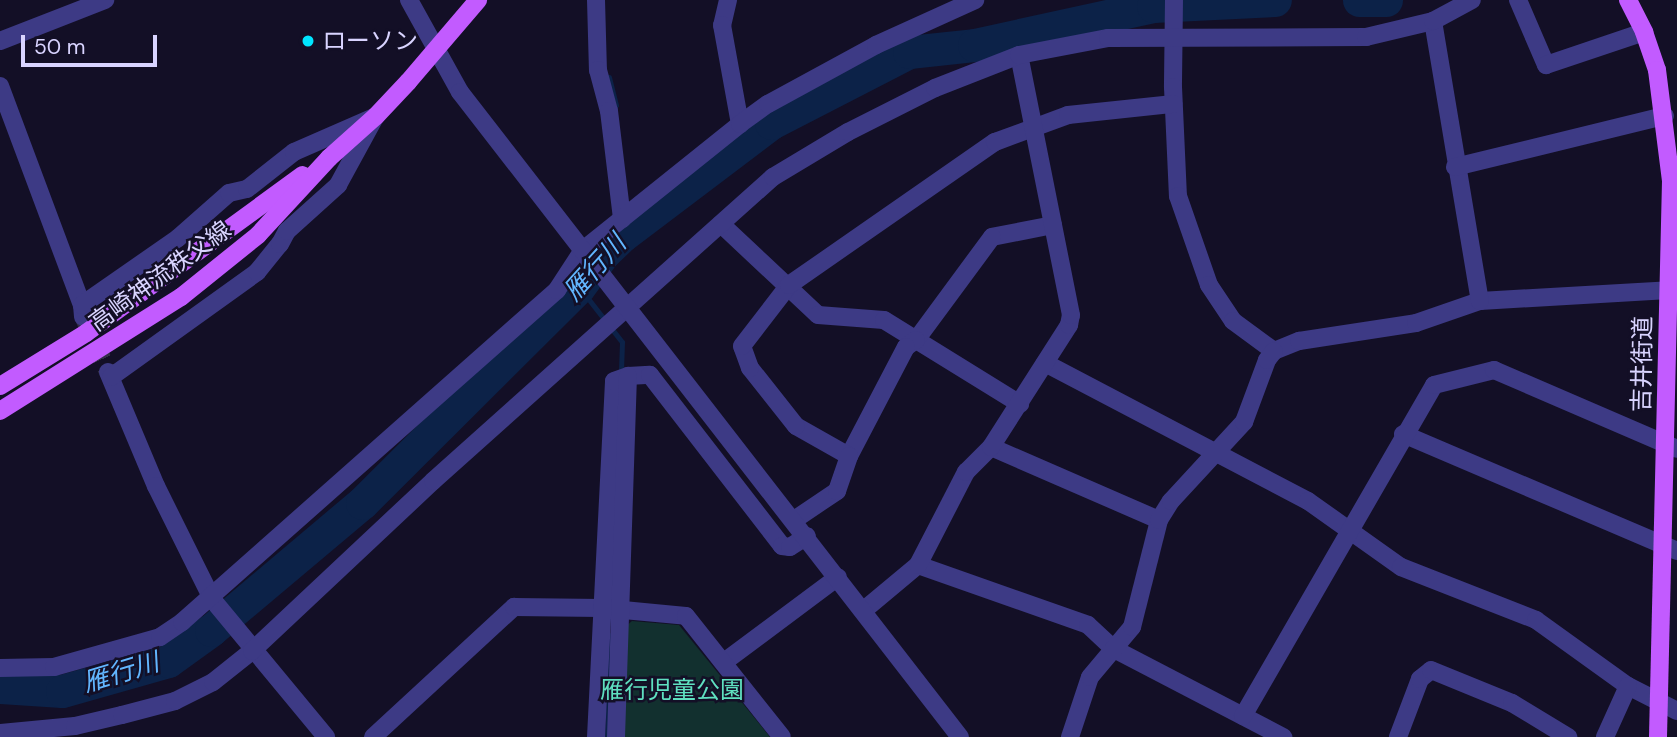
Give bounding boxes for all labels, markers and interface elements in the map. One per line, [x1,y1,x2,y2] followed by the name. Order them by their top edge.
[24,21,161,65] scale bar
[322,27,418,55] place label: ローソン
[34,33,85,61] text: 50 m
[300,33,316,49] marker: ローソン
[84,215,236,337] street label: 高崎神流秩父線
[557,229,633,307] water label: 雁行川
[1627,316,1657,412] street label: 吉井街道
[79,647,163,699] water label: 雁行川
[600,676,744,704] park label: 雁行児童公園

